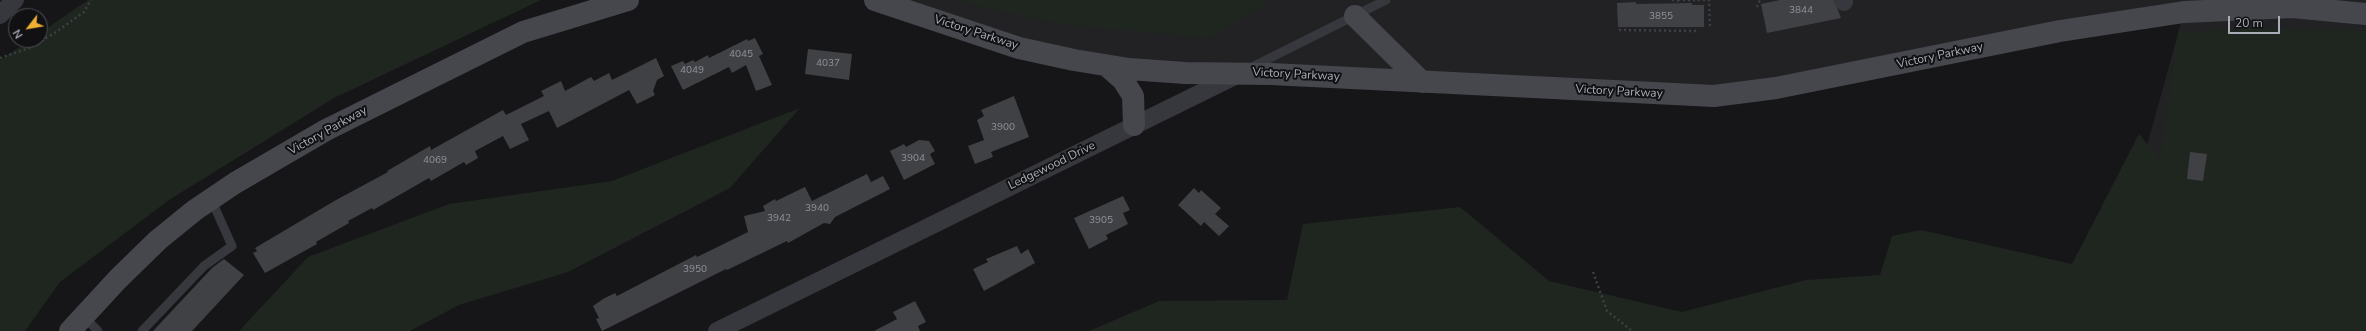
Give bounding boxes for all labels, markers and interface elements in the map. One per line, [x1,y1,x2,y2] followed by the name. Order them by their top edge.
[1789,5,1813,17] house number: 3844
[8,8,48,48] north arrow
[2230,8,2282,34] scale bar
[1649,11,1673,23] house number: 3855
[932,13,1020,53] street label: Victory Parkway
[2235,15,2263,31] text: 20 m
[10,27,27,41] text: N
[1896,40,1984,72] street label: Victory Parkway
[729,49,753,61] house number: 4045
[816,58,840,70] house number: 4037
[680,65,704,77] house number: 4049
[1252,66,1340,84] street label: Victory Parkway
[1575,83,1663,101] street label: Victory Parkway
[286,103,370,159] street label: Victory Parkway
[991,122,1015,134] house number: 3900
[1006,139,1098,193] street label: Ledgewood Drive
[901,153,925,165] house number: 3904
[423,155,447,167] house number: 4069
[805,203,829,215] house number: 3940
[767,213,791,225] house number: 3942
[1089,215,1113,227] house number: 3905
[683,264,707,276] house number: 3950

